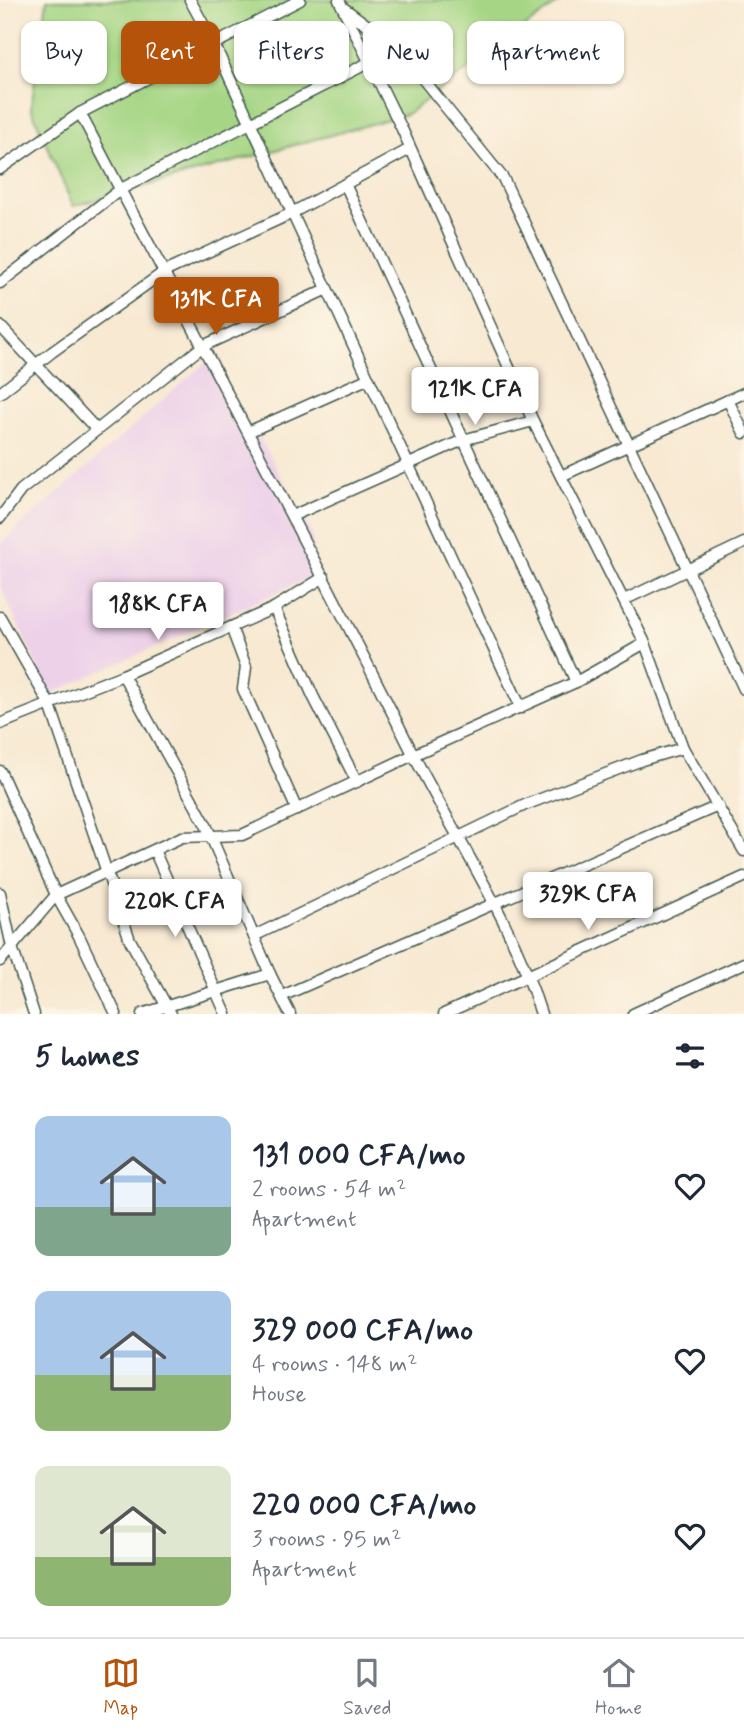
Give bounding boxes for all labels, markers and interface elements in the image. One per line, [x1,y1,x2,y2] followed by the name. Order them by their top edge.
[21,21,107,84] chip: Buy
[121,21,220,84] chip: Rent
[234,21,349,84] chip: Filters
[363,21,453,84] chip: New
[467,21,624,84] chip: Apartment
[144,278,288,337] pin: 131K CFA
[170,285,262,315] text: 131K CFA
[403,368,547,427] pin: 121K CFA
[428,375,522,405] text: 121K CFA
[86,582,230,642] pin: 188K CFA
[109,590,207,620] text: 188K CFA
[516,872,660,932] pin: 329K CFA
[103,880,247,939] pin: 220K CFA
[539,880,637,910] text: 329K CFA
[125,887,225,917] text: 220K CFA
[35,1037,140,1076] text: 5 homes
[671,1037,709,1075] icon: filters
[252,1136,466,1175] text: 131 000 CFA/mo
[91,1144,175,1228] icon: home
[671,1167,709,1205] icon: heart
[252,1175,406,1205] text: 2 rooms · 54 m²
[252,1205,357,1235] text: Apartment
[252,1311,473,1350] text: 329 000 CFA/mo
[91,1319,175,1403] icon: home
[671,1342,709,1380] icon: heart
[252,1350,417,1380] text: 4 rooms · 148 m²
[252,1380,306,1410] text: House
[252,1486,476,1525] text: 220 000 CFA/mo
[91,1494,175,1578] icon: home
[671,1517,709,1555] icon: heart
[252,1525,401,1555] text: 3 rooms · 95 m²
[252,1555,357,1585] text: Apartment
[102,1654,140,1721] tab: Map
[343,1654,391,1721] tab: Saved
[595,1654,642,1721] tab: Home

